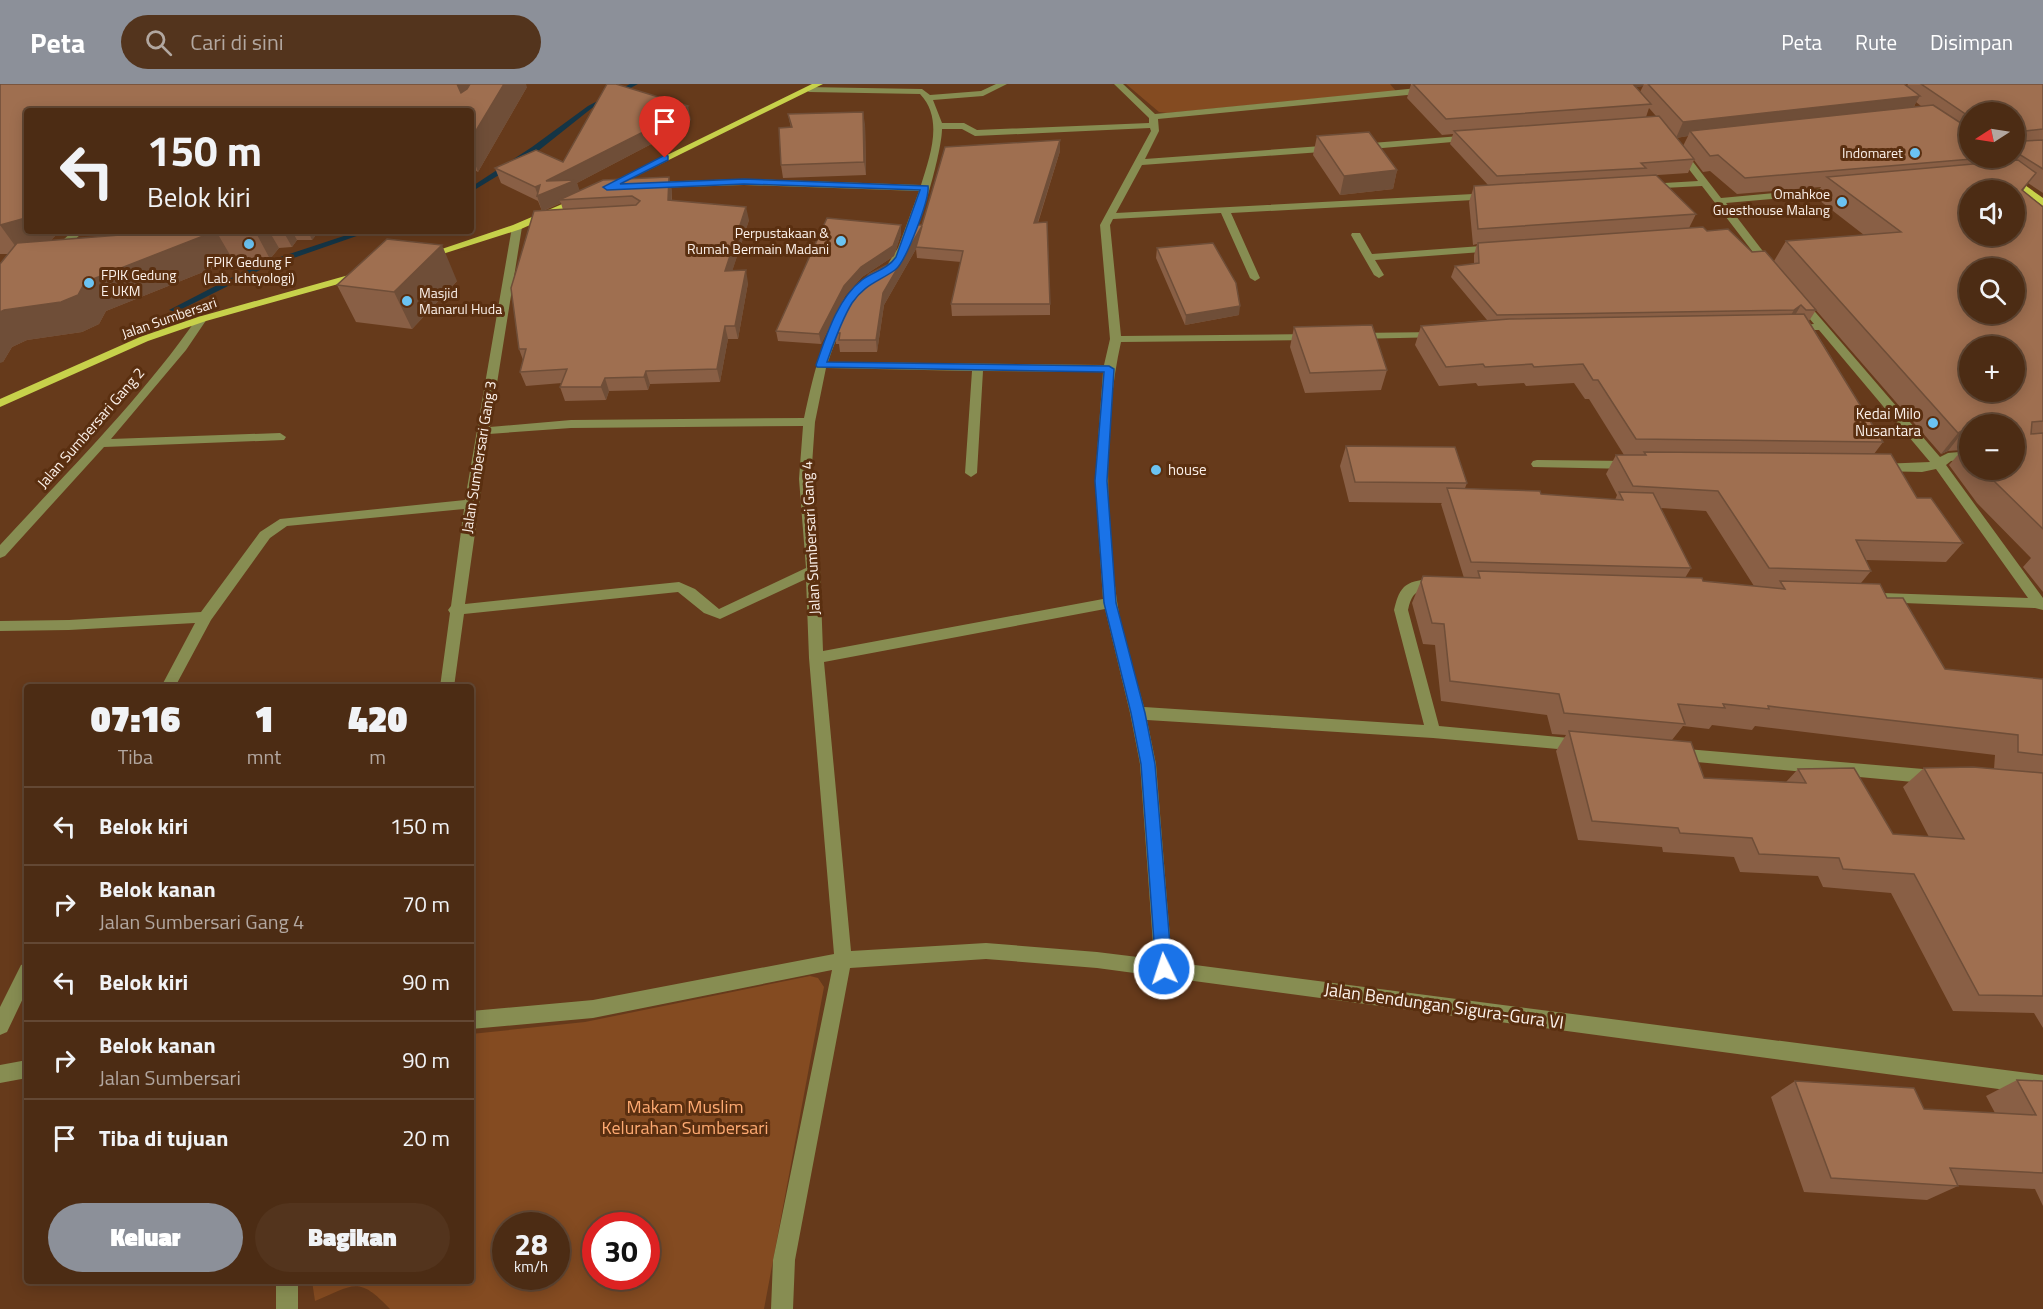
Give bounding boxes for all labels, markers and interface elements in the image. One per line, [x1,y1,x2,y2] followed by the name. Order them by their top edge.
[121,15,541,69] search box
[30,21,85,64] text: Peta
[190,25,284,59] text: Cari di sini
[142,26,175,59] icon: search
[1781,26,1822,58] text: Peta
[1855,26,1897,58] text: Rute
[1930,26,2013,58] text: Disimpan
[639,96,690,158] pin
[1959,102,2025,168] north arrow
[1959,102,2025,480] map controls
[648,105,681,138] icon: arrive
[147,118,262,182] text: 150 m
[48,132,126,210] icon: left
[1842,142,1903,163] place label: Indomaret
[1908,146,1922,160] marker: Indomaret
[147,176,251,217] text: Belok kiri
[1959,180,2025,246] button: sound
[1713,183,1830,220] place label: Omahkoe Guesthouse Malang
[1835,195,1849,209] marker: Omahkoe Guesthouse Malang
[687,222,829,259] place label: Perpustakaan & Rumah Bermain Madani
[834,234,848,248] marker: Perpustakaan & Rumah Bermain Madani
[242,237,256,251] marker: FPIK Gedung F (Lab. Ichtyologi)
[203,251,295,288] place label: FPIK Gedung F (Lab. Ichtyologi)
[1959,258,2025,324] button: search
[101,264,176,301] place label: FPIK Gedung E UKM
[82,276,96,290] marker: FPIK Gedung E UKM
[419,282,502,319] place label: Masjid Manarul Huda
[118,291,219,344] street label: Jalan Sumbersari
[400,294,414,308] marker: Masjid Manarul Huda
[1959,336,2025,402] button: +
[31,362,150,493] street label: Jalan Sumbersari Gang 2
[455,379,502,535] street label: Jalan Sumbersari Gang 3
[1855,402,1921,442] place label: Kedai Milo Nusantara
[1959,414,2025,480] button: −
[1926,416,1940,430] marker: Kedai Milo Nusantara
[1168,458,1207,481] place label: house
[795,461,826,616] street label: Jalan Sumbersari Gang 4
[1149,463,1163,477] marker: house
[91,691,180,746] text: 07:16
[254,691,274,746] text: 1
[348,691,407,746] text: 420
[118,741,153,772] text: Tiba
[247,741,281,772] text: mnt
[369,741,386,772] text: m
[99,809,188,843] text: Belok kiri
[390,809,450,843] text: 150 m
[48,810,81,843] icon: left
[99,872,216,906] text: Belok kanan
[402,887,450,921] text: 70 m
[48,888,81,921] icon: right
[99,906,304,937] text: Jalan Sumbersari Gang 4
[1132,937,1196,1001] position arrow
[99,965,188,999] text: Belok kiri
[402,965,450,999] text: 90 m
[48,966,81,999] icon: left
[1322,975,1566,1036] street label: Jalan Bendungan Sigura-Gura VI
[99,1028,216,1062] text: Belok kanan
[402,1043,450,1077] text: 90 m
[48,1044,81,1077] icon: right
[99,1062,241,1093] text: Jalan Sumbersari
[601,1093,769,1141] park label: Makam Muslim Kelurahan Sumbersari
[99,1121,228,1155] text: Tiba di tujuan
[402,1121,450,1155] text: 20 m
[48,1122,81,1155] icon: arrive
[48,1203,243,1272] button: Keluar
[255,1203,450,1272] button: Bagikan
[582,1212,660,1290] speed limit sign: 30
[514,1221,548,1267] text: 28
[514,1255,548,1278] text: km/h

